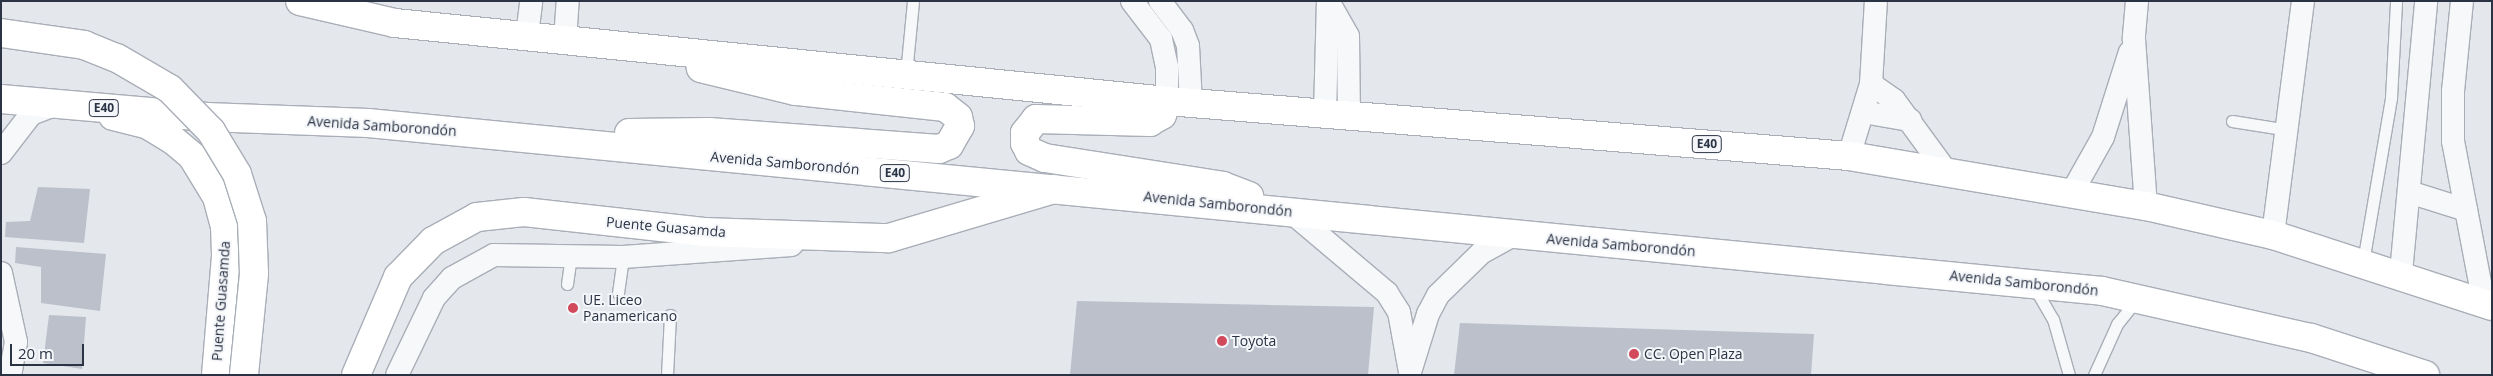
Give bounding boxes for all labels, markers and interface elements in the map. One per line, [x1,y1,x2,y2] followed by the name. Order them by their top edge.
[88,99,120,118] road number: E40
[307,112,457,140] street label: Avenida Samborondón
[1691,134,1723,154] road number: E40
[710,148,860,178] street label: Avenida Samborondón
[879,164,911,182] road number: E40
[1143,188,1293,220] street label: Avenida Samborondón
[605,213,727,241] street label: Puente Guasamda
[1546,230,1696,260] street label: Avenida Samborondón
[208,240,234,362] street label: Puente Guasamda
[1949,267,2099,299] street label: Avenida Samborondón
[583,292,677,324] place label: UE. Liceo Panamericano
[567,302,579,314] marker: UE. Liceo Panamericano
[1232,333,1276,349] place label: Toyota
[12,334,86,366] scale bar
[1216,335,1228,347] marker: Toyota
[18,343,53,363] text: 20 m
[1644,346,1743,362] place label: CC. Open Plaza
[1628,348,1640,360] marker: CC. Open Plaza

